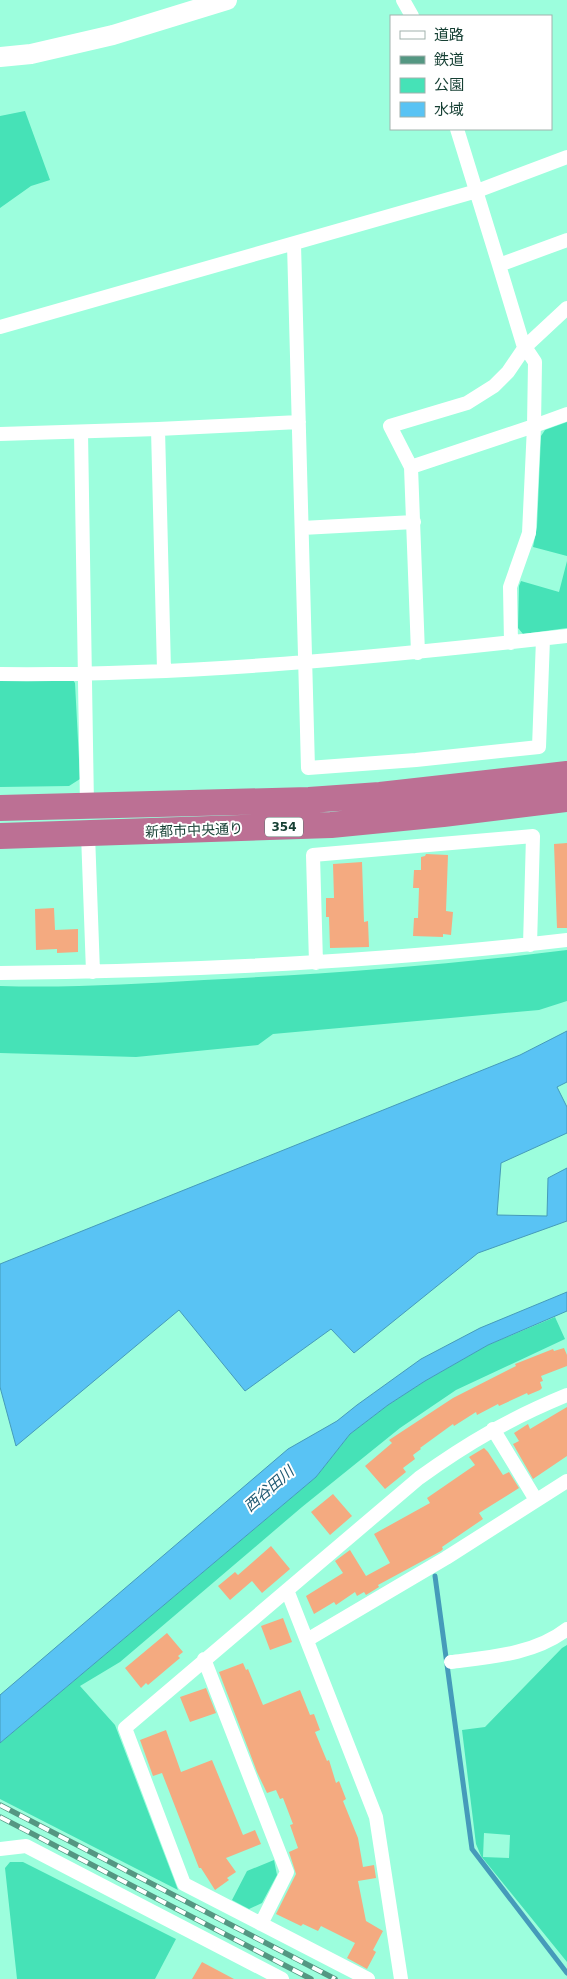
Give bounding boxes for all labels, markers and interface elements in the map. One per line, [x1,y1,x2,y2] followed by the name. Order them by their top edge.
[390,15,552,130] legend
[434,26,464,44] text: 道路
[434,51,464,69] text: 鉄道
[434,76,464,94] text: 公園
[434,101,464,119] text: 水域
[265,818,303,836] road number: 354
[145,820,243,840] street label: 新都市中央通り
[240,1461,299,1515] water label: 西谷田川

